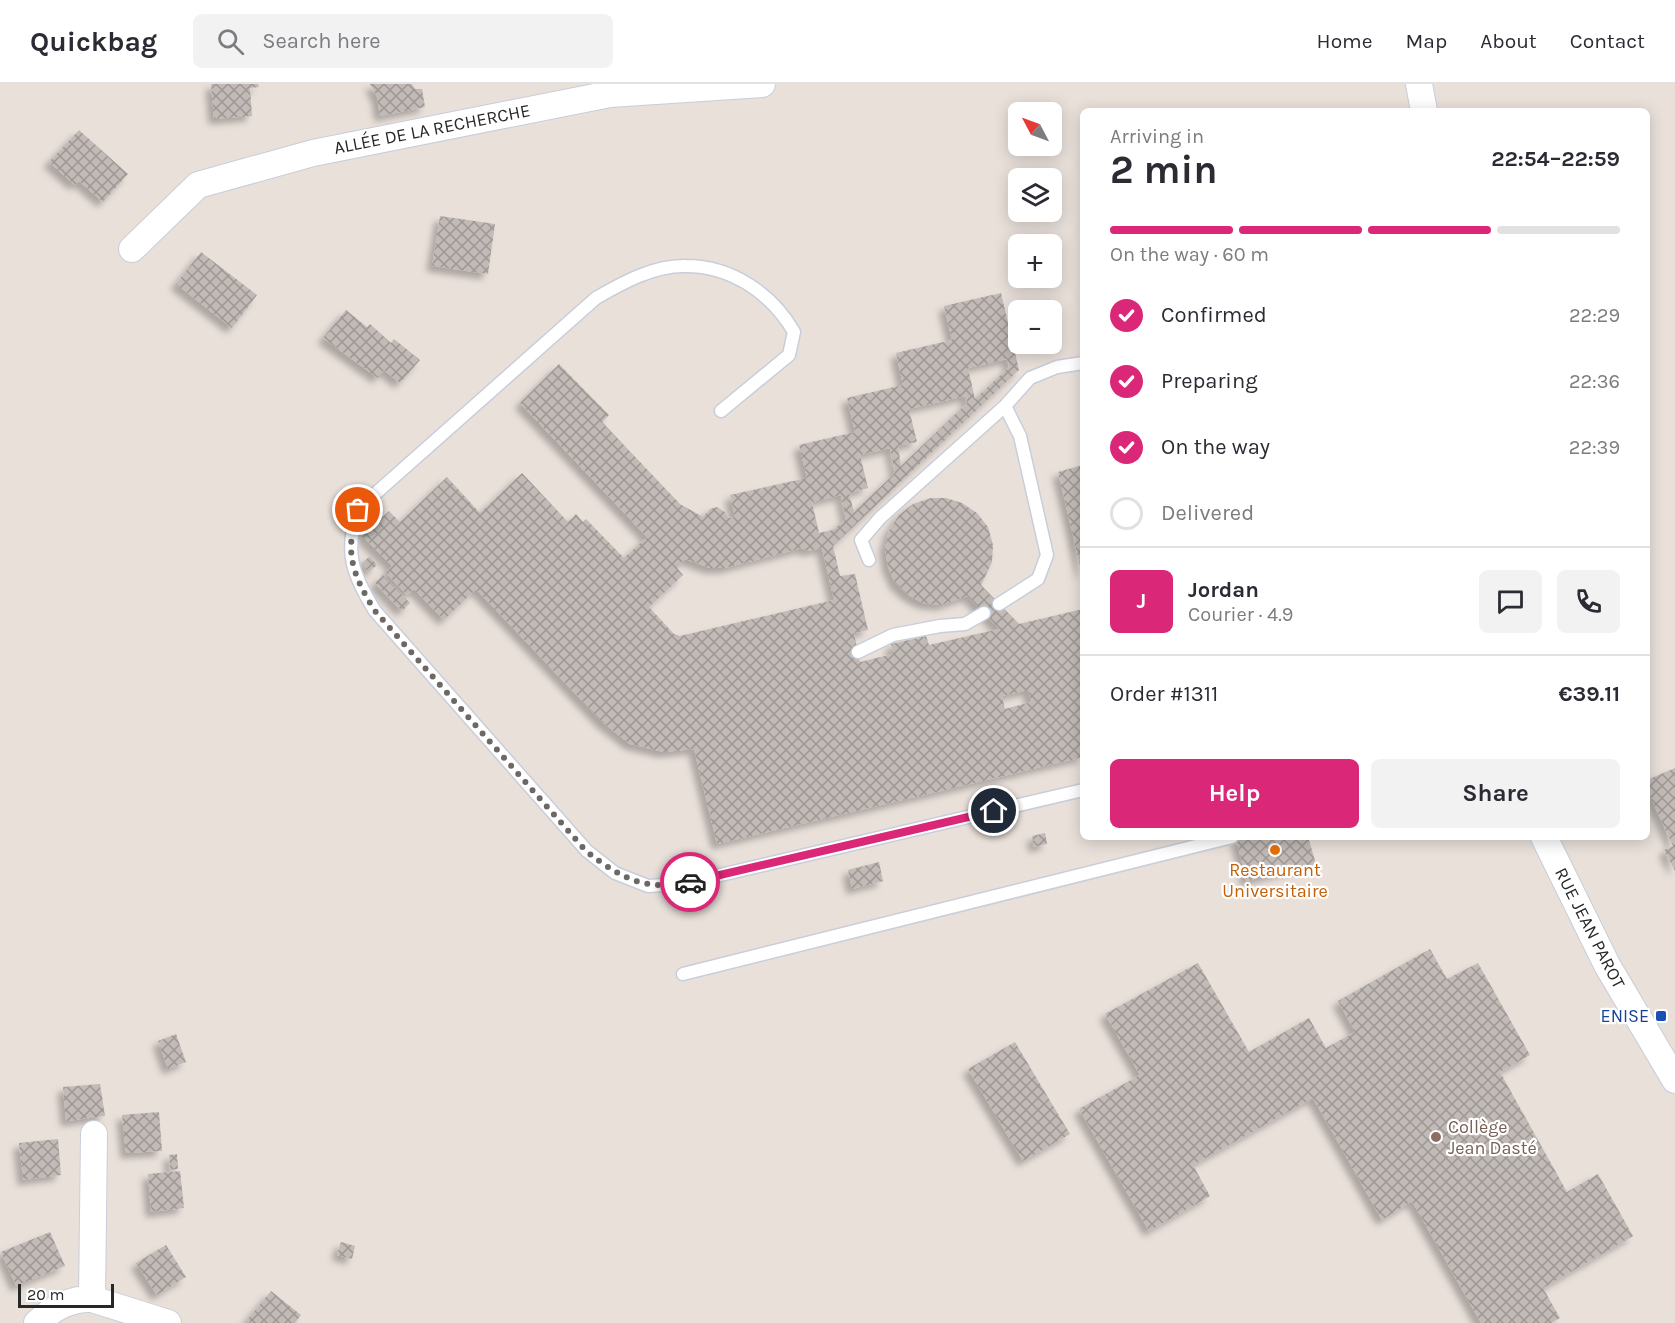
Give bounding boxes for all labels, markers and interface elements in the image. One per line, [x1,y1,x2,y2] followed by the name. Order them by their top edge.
[193,14,613,68] search box
[30,25,157,58] text: Quickbag
[214,25,247,58] icon: search
[262,28,381,54] text: Search here
[1317,29,1373,53] text: Home
[1406,29,1447,53] text: Map
[1480,29,1537,53] text: About
[1570,29,1645,53] text: Contact
[332,98,532,159] street label: ALLÉE DE LA RECHERCHE
[1008,102,1062,156] north arrow
[1008,102,1062,354] map controls
[1110,125,1204,148] text: Arriving in
[1491,146,1620,172] text: 22:54–22:59
[1110,147,1218,193] text: 2 min
[1008,168,1062,222] button: layers
[1008,234,1062,288] button: +
[1110,243,1269,266] text: On the way · 60 m
[1110,299,1143,332] icon: check
[1008,300,1062,354] button: −
[1161,302,1267,328] text: Confirmed
[1569,304,1620,327] text: 22:29
[1110,365,1143,398] icon: check
[1161,368,1258,394] text: Preparing
[1569,370,1620,393] text: 22:36
[1110,431,1143,464] icon: check
[1161,434,1270,460] text: On the way
[1569,436,1620,459] text: 22:39
[332,484,383,535] pin
[341,493,374,526] icon: bag
[1161,500,1254,526] text: Delivered
[1479,570,1542,633] button: chat
[1557,570,1620,633] button: phone
[1188,577,1259,603] text: Jordan
[1137,588,1146,614] text: J
[1188,603,1293,626] text: Courier · 4.9
[1110,681,1218,707] text: Order #1311
[1559,681,1620,707] text: €39.11
[1110,759,1359,828] button: Help
[1371,759,1620,828] button: Share
[968,785,1019,836] pin
[977,794,1010,827] icon: home
[1268,843,1282,857] marker: Restaurant Universitaire
[660,852,720,912] courier
[1222,859,1328,902] place label: Restaurant Universitaire
[1550,864,1630,992] street label: RUE JEAN PAROT
[674,866,707,899] icon: car
[1601,1005,1649,1027] place label: ENISE
[1654,1009,1668,1023] marker: ENISE
[1448,1116,1537,1159] place label: Collège Jean Dasté
[1429,1130,1443,1144] marker: Collège Jean Dasté
[18,1281,114,1308] scale bar
[27,1285,65,1304] text: 20 m

